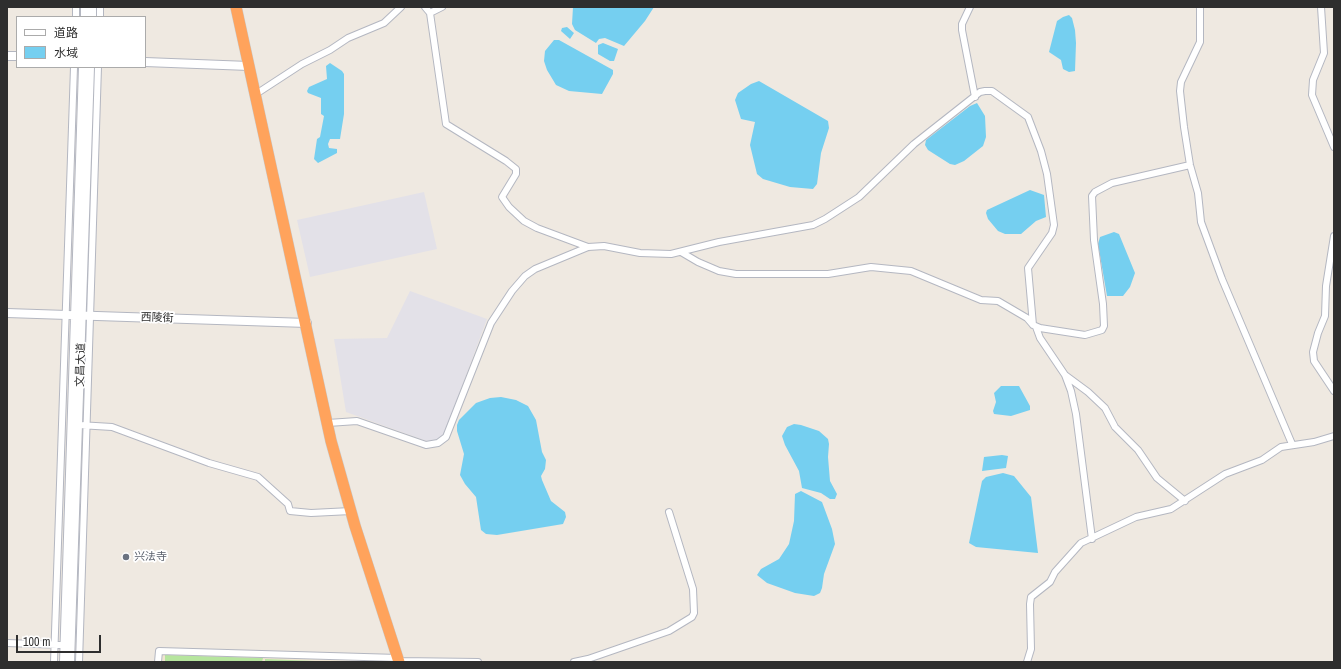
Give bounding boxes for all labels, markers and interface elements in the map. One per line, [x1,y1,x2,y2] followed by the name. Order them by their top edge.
[16,16,146,68] legend
[54,25,78,41] text: 道路
[54,45,78,61] text: 水域
[140,311,174,325] street label: 西陵街
[74,343,88,387] street label: 文昌大道
[134,550,167,564] place label: 兴法寺
[121,552,131,562] marker: 兴法寺
[18,627,103,653] scale bar
[23,634,50,650] text: 100 m

